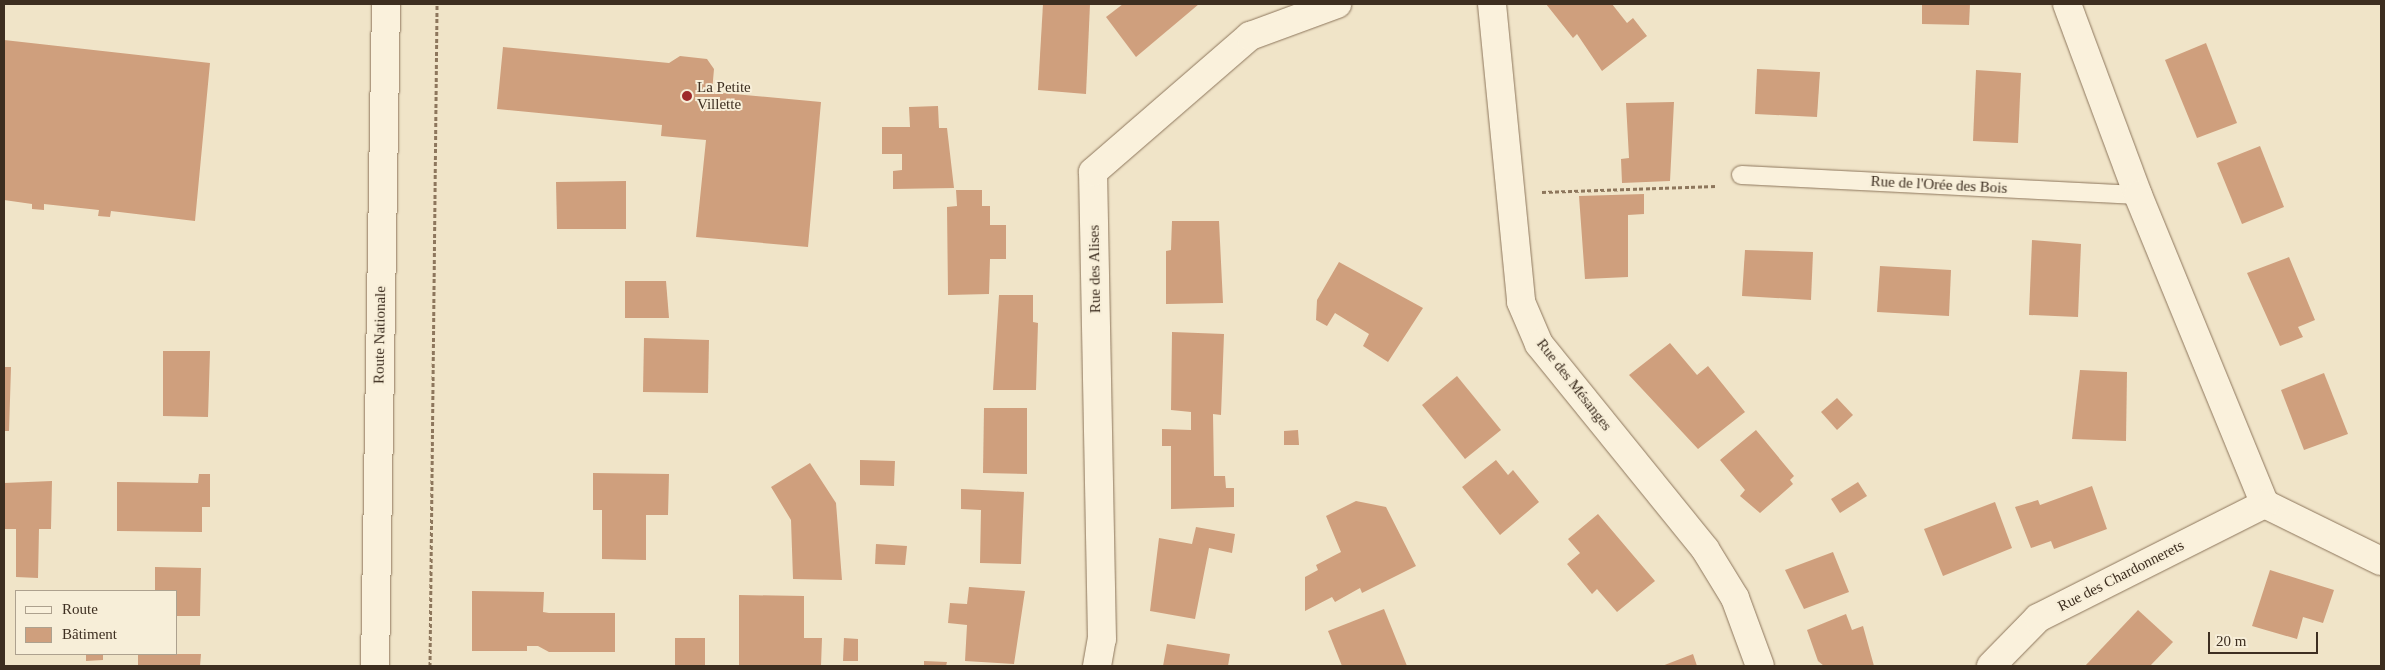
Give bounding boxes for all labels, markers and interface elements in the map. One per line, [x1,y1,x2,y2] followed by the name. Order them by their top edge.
[697,78,751,113] place label: La Petite Villette
[681,90,693,102] marker: La Petite Villette
[1870,172,2008,198] street label: Rue de l'Orée des Bois
[1085,224,1105,314] street label: Rue des Alises
[370,286,390,384] street label: Route Nationale
[1533,335,1615,435] street label: Rue des Mésanges
[2055,536,2187,616] street label: Rue des Chardonnerets
[15,590,178,655] legend
[62,601,98,617] text: Route
[2210,622,2320,654] scale bar
[62,626,117,642] text: Bâtiment
[2216,633,2246,649] text: 20 m

